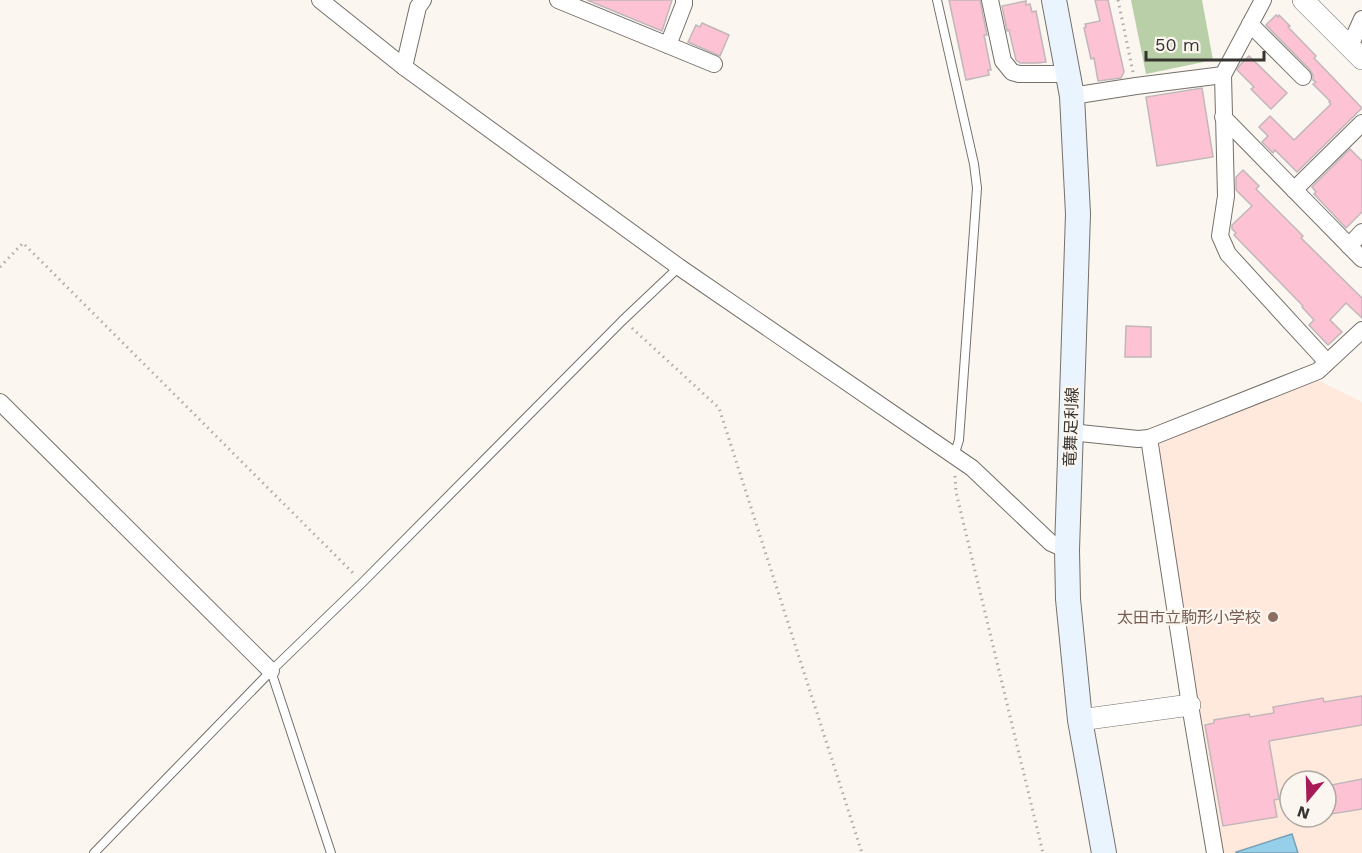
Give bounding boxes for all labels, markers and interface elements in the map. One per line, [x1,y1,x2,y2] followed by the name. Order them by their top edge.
[1146,24,1264,62] scale bar
[1155,34,1200,55] text: 50 m
[1060,387,1082,467] street label: 竜舞足利線
[1117,608,1261,627] place label: 太田市立駒形小学校
[1266,610,1280,624] marker: 太田市立駒形小学校
[1278,769,1338,829] north arrow
[1295,802,1312,824] text: N

